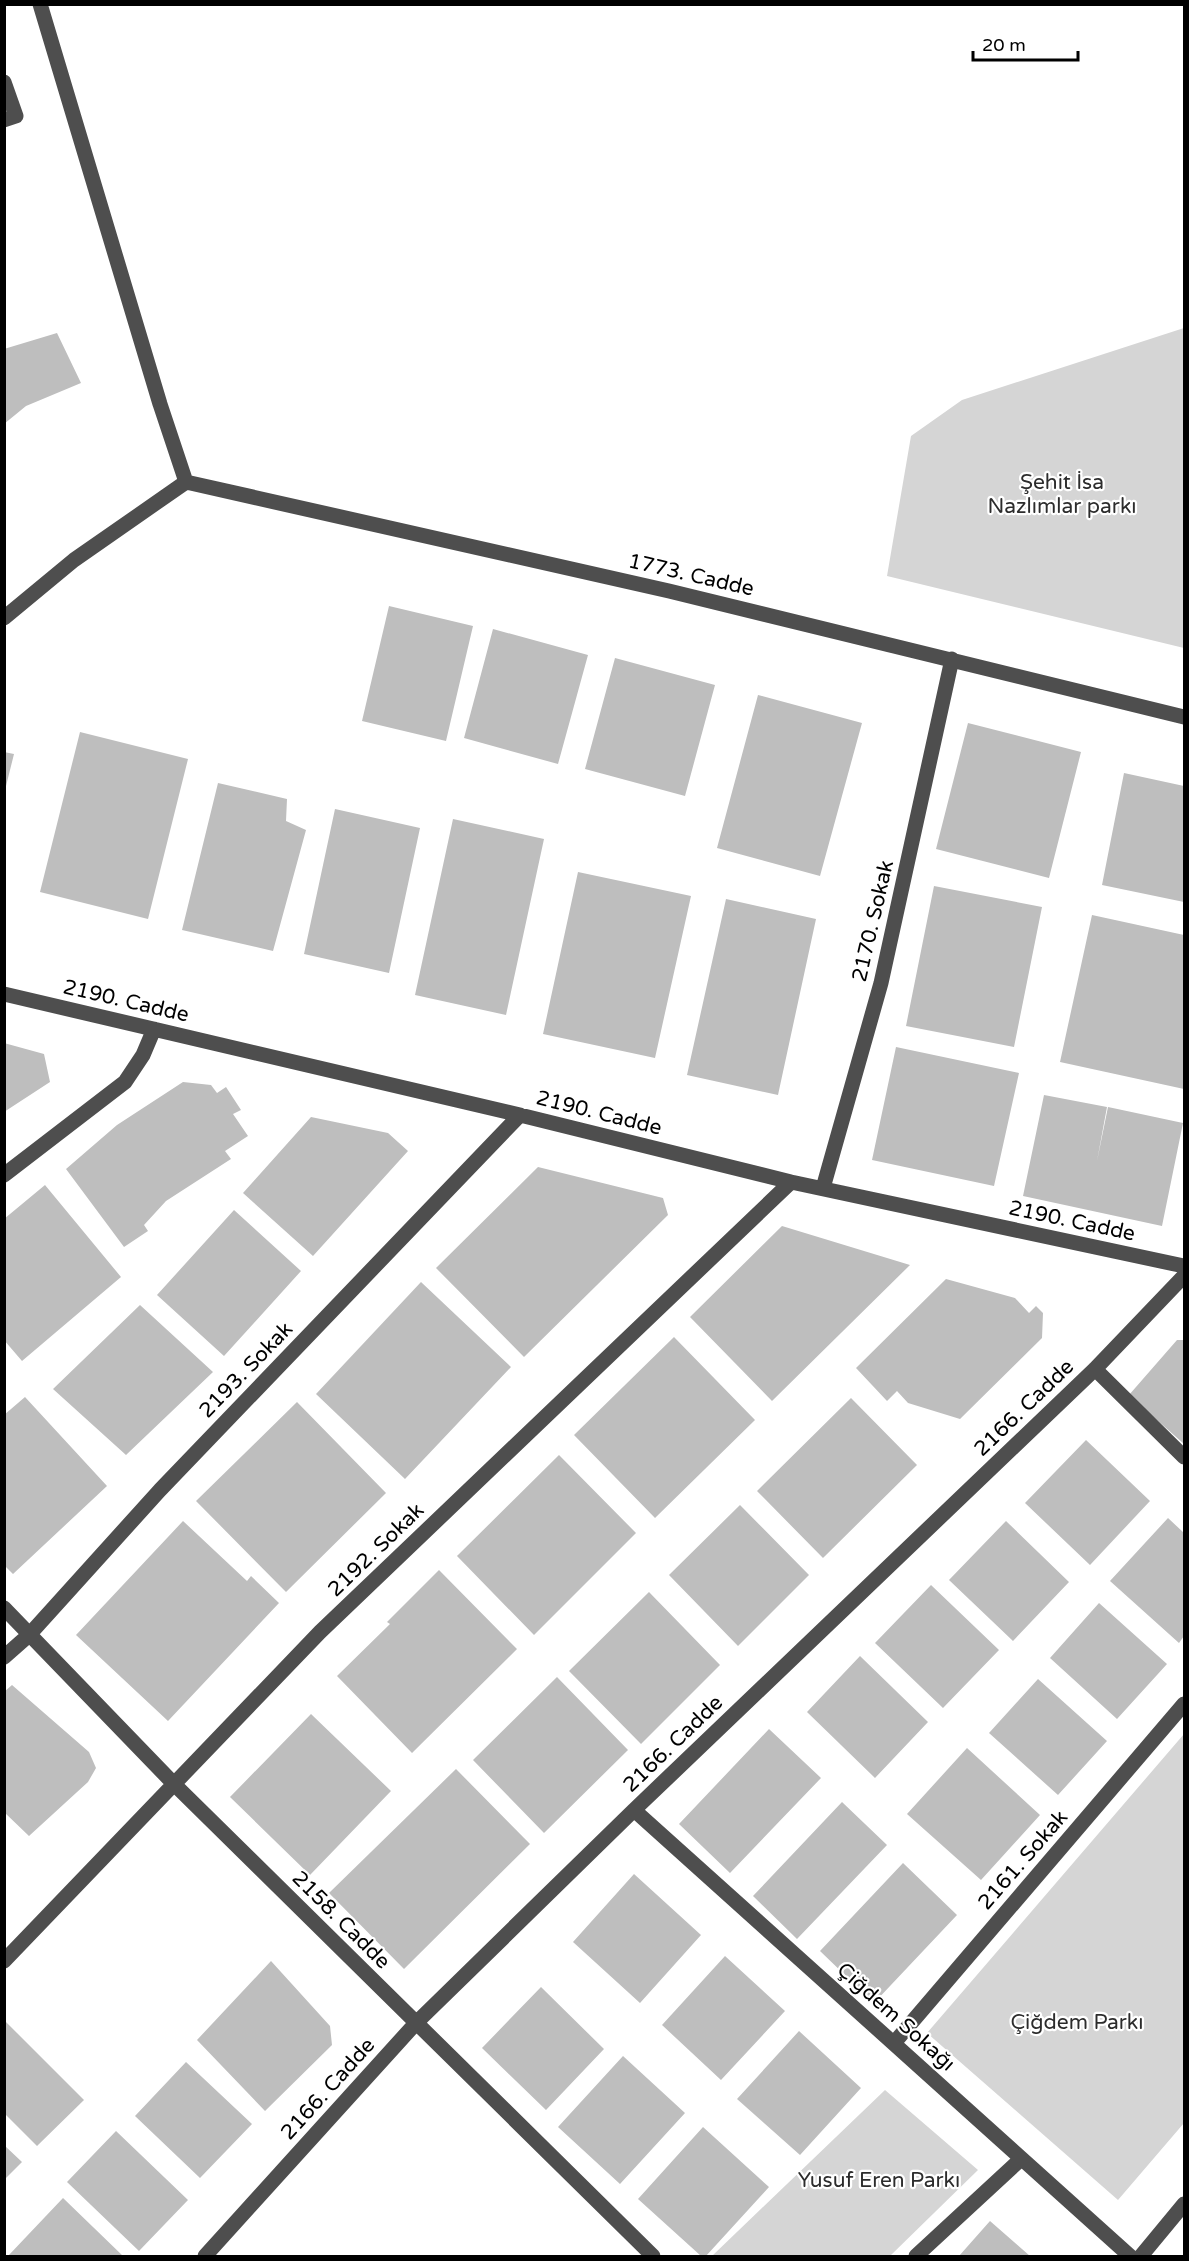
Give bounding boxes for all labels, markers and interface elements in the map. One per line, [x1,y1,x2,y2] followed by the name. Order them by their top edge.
[973,24,1078,62] scale bar
[982,34,1026,56] text: 20 m
[987,470,1137,519] park label: Şehit İsa Nazlımlar parkı
[626,548,756,602] street label: 1773. Cadde
[847,858,899,984] street label: 2170. Sokak
[61,974,191,1028] street label: 2190. Cadde
[534,1085,664,1141] street label: 2190. Cadde
[1007,1195,1138,1247] street label: 2190. Cadde
[194,1317,298,1423] street label: 2193. Sokak
[969,1354,1079,1462] street label: 2166. Cadde
[323,1498,429,1602] street label: 2192. Sokak
[618,1690,728,1798] street label: 2166. Cadde
[973,1805,1073,1915] street label: 2161. Sokak
[287,1866,395,1974] street label: 2158. Cadde
[832,1957,960,2077] street label: Çiğdem Sokağı
[1010,2010,1144,2035] park label: Çiğdem Parkı
[276,2033,380,2145] street label: 2166. Cadde
[798,2168,960,2193] park label: Yusuf Eren Parkı

